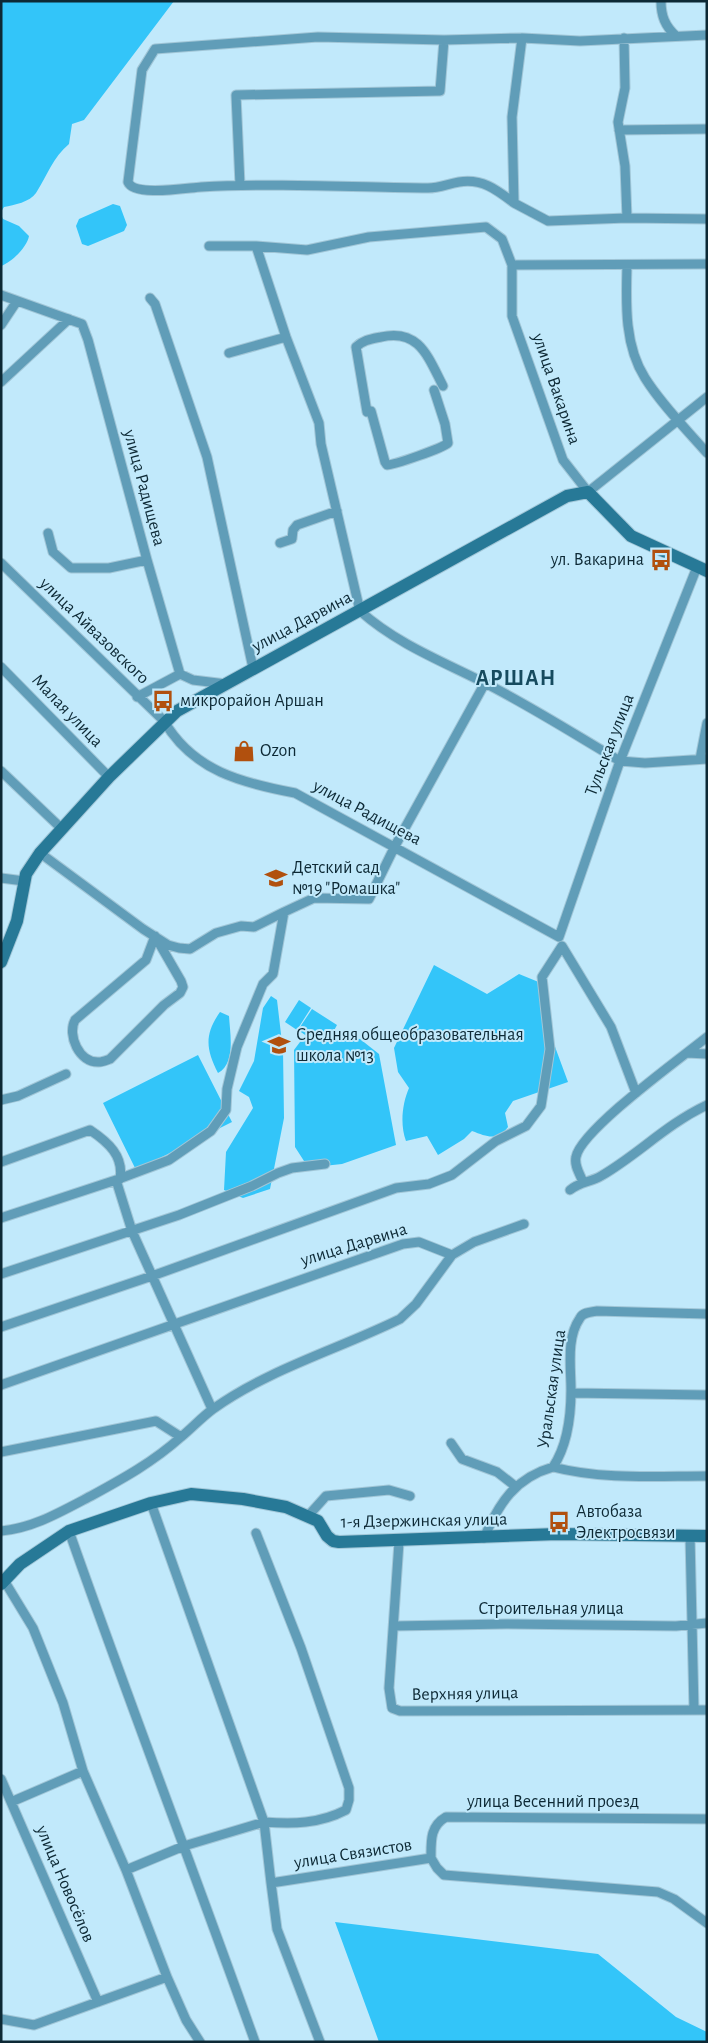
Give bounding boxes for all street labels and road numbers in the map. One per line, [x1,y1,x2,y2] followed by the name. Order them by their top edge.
[528,330,583,447] street label: улица Вакарина
[120,427,168,548] street label: улица Радищева
[35,574,152,688] street label: улица Айвазовского
[248,588,355,656] street label: улица Дарвина
[28,671,106,751] street label: Малая улица
[582,691,638,799] street label: Тульская улица
[309,777,424,849] street label: улица Радищева
[298,1220,409,1270] street label: улица Дарвина
[535,1328,569,1450] street label: Уральская улица
[340,1511,508,1531] street label: 1-я Дзержинская улица
[478,1600,624,1618] street label: Строительная улица
[411,1684,519,1704] street label: Верхняя улица
[466,1793,639,1811] street label: улица Весенний проезд
[32,1822,98,1945] street label: улица Новосёлов
[292,1836,413,1872] street label: улица Связистов

